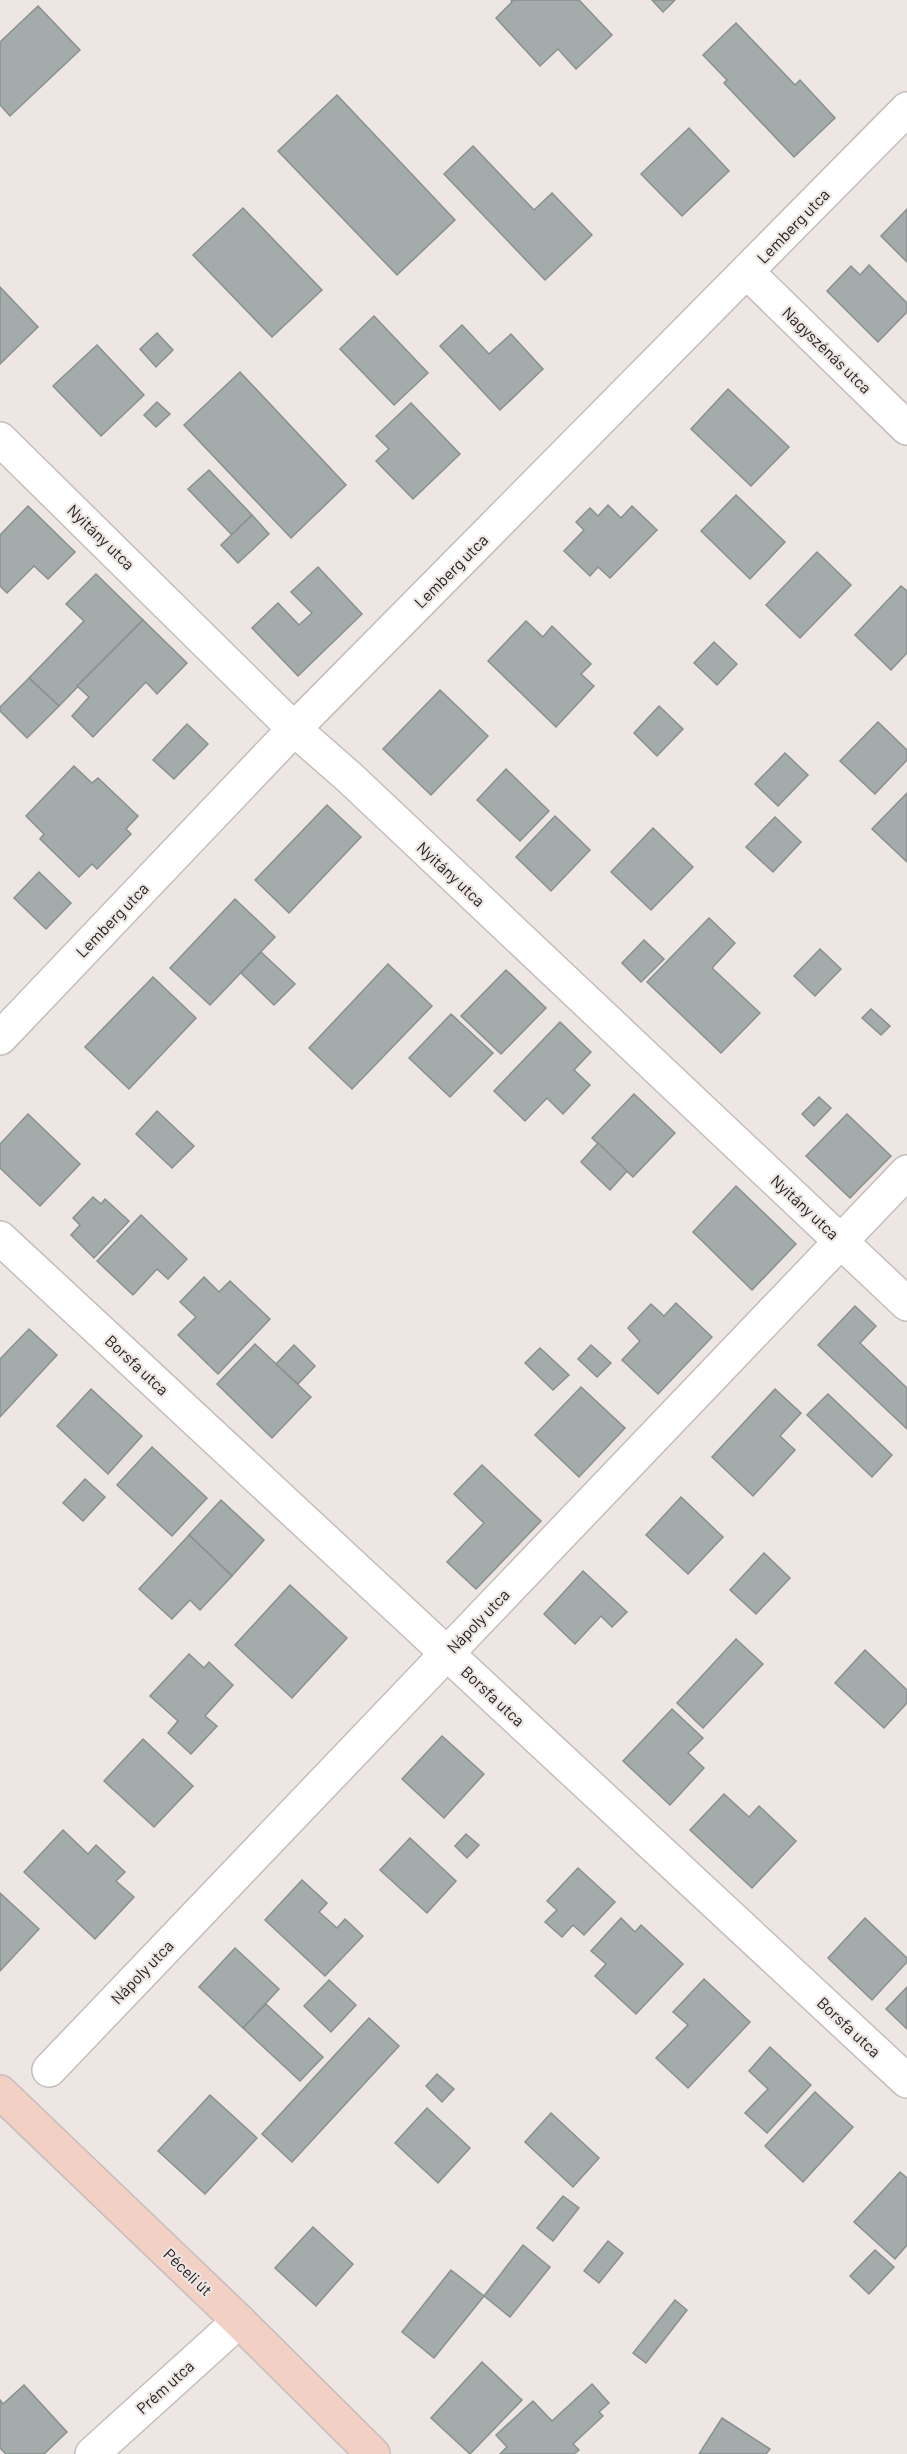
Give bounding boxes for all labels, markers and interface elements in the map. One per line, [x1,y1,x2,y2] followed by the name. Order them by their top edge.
[752,185,833,267] street label: Lemberg utca
[779,302,876,397] street label: Nagyszénás utca
[64,500,139,573] street label: Nyitány utca
[410,530,491,611] street label: Lemberg utca
[413,837,489,910] street label: Nyitány utca
[71,879,152,961] street label: Lemberg utca
[767,1170,843,1243] street label: Nyitány utca
[102,1331,173,1399] street label: Borsfa utca
[443,1585,513,1657] street label: Nápoly utca
[458,1662,529,1730] street label: Borsfa utca
[107,1936,177,2008] street label: Nápoly utca
[814,1993,885,2061] street label: Borsfa utca
[160,2244,216,2299] street label: Péceli út
[132,2356,197,2417] street label: Prém utca

